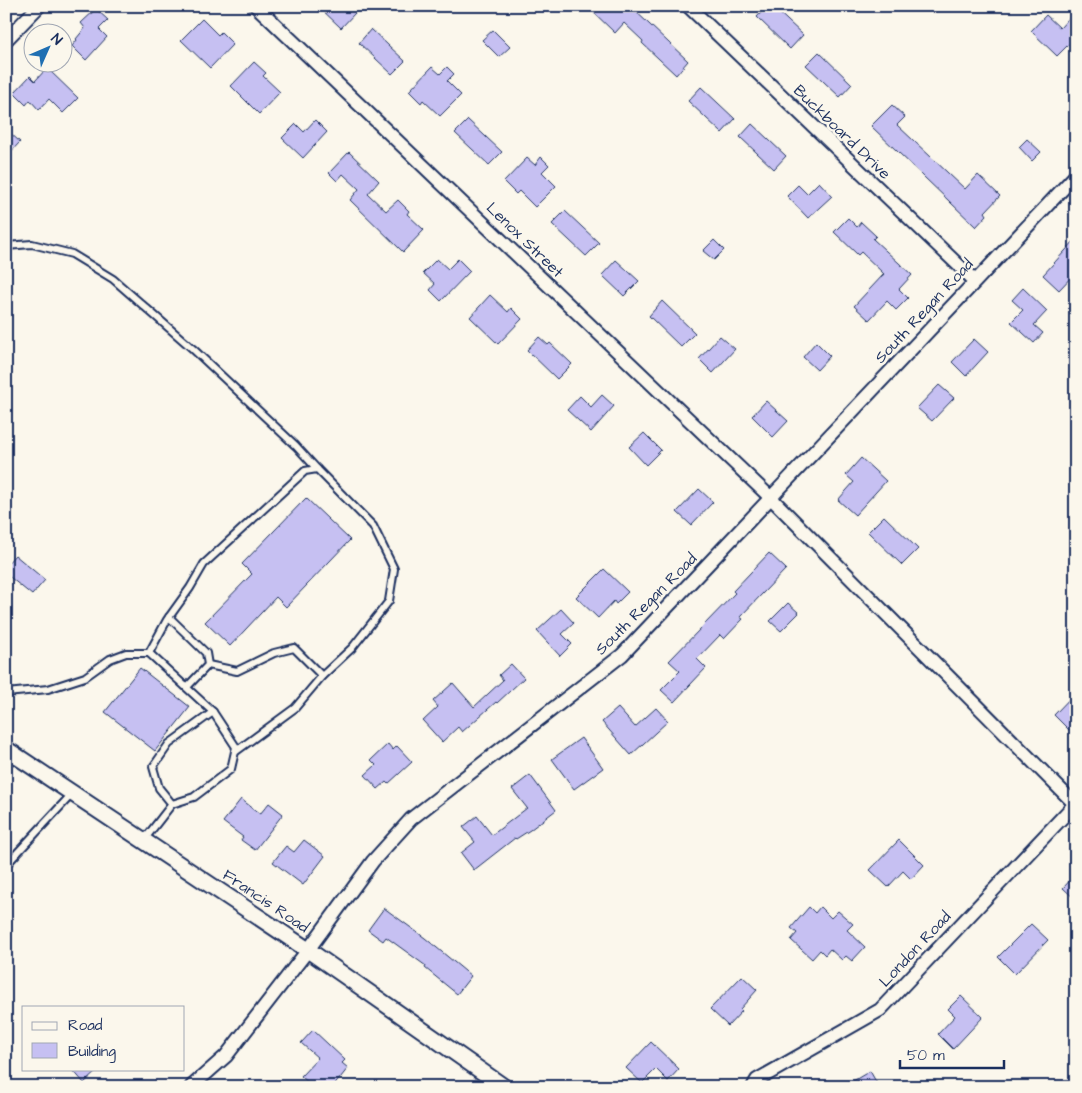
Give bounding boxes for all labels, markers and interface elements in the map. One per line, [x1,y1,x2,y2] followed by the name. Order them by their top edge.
[22,22,72,72] north arrow
[46,29,67,50] text: N
[788,80,896,184] street label: Buckboard Drive
[481,197,569,283] street label: Lenox Street
[870,254,979,369] street label: South Regan Road
[590,548,703,661] street label: South Regan Road
[218,864,314,938] street label: Francis Road
[874,906,956,992] street label: London Road
[22,1006,185,1070] legend
[68,1015,103,1036] text: Road
[900,1038,1003,1070] scale bar
[68,1041,116,1063] text: Building
[907,1045,945,1066] text: 50 m

